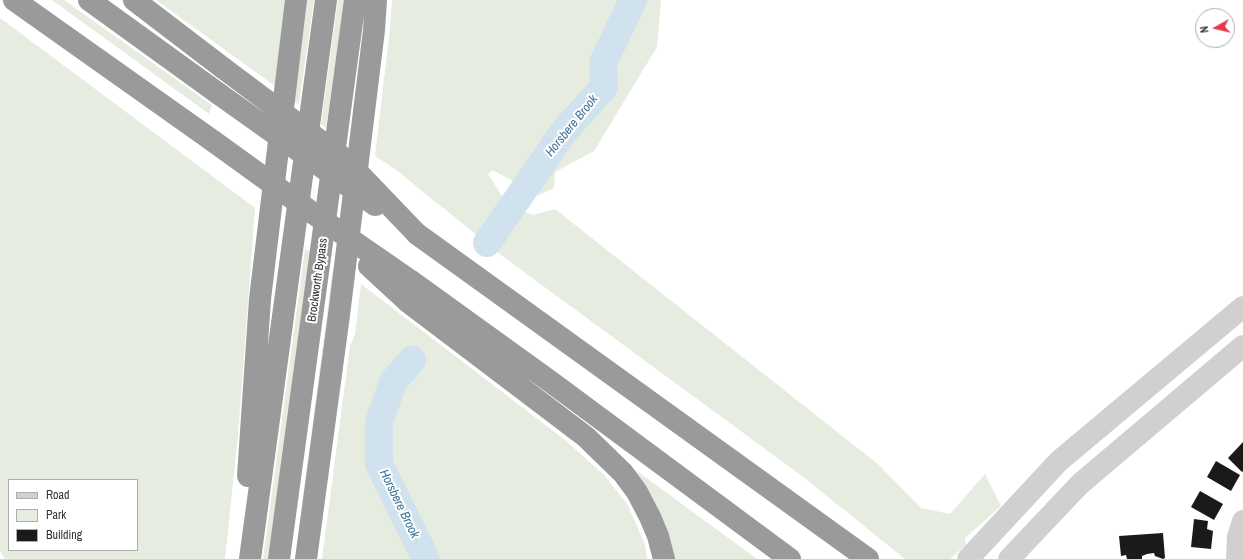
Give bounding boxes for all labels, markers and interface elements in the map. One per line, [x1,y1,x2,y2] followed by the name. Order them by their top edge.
[1195,8,1235,48] north arrow
[1197,25,1211,34] text: N
[542,92,602,160] water label: Horsbere Brook
[305,237,331,323] street label: Brockworth Bypass
[376,467,422,541] water label: Horsbere Brook
[8,479,138,551] legend
[46,487,70,503] text: Road
[46,507,66,523] text: Park
[46,527,82,543] text: Building

